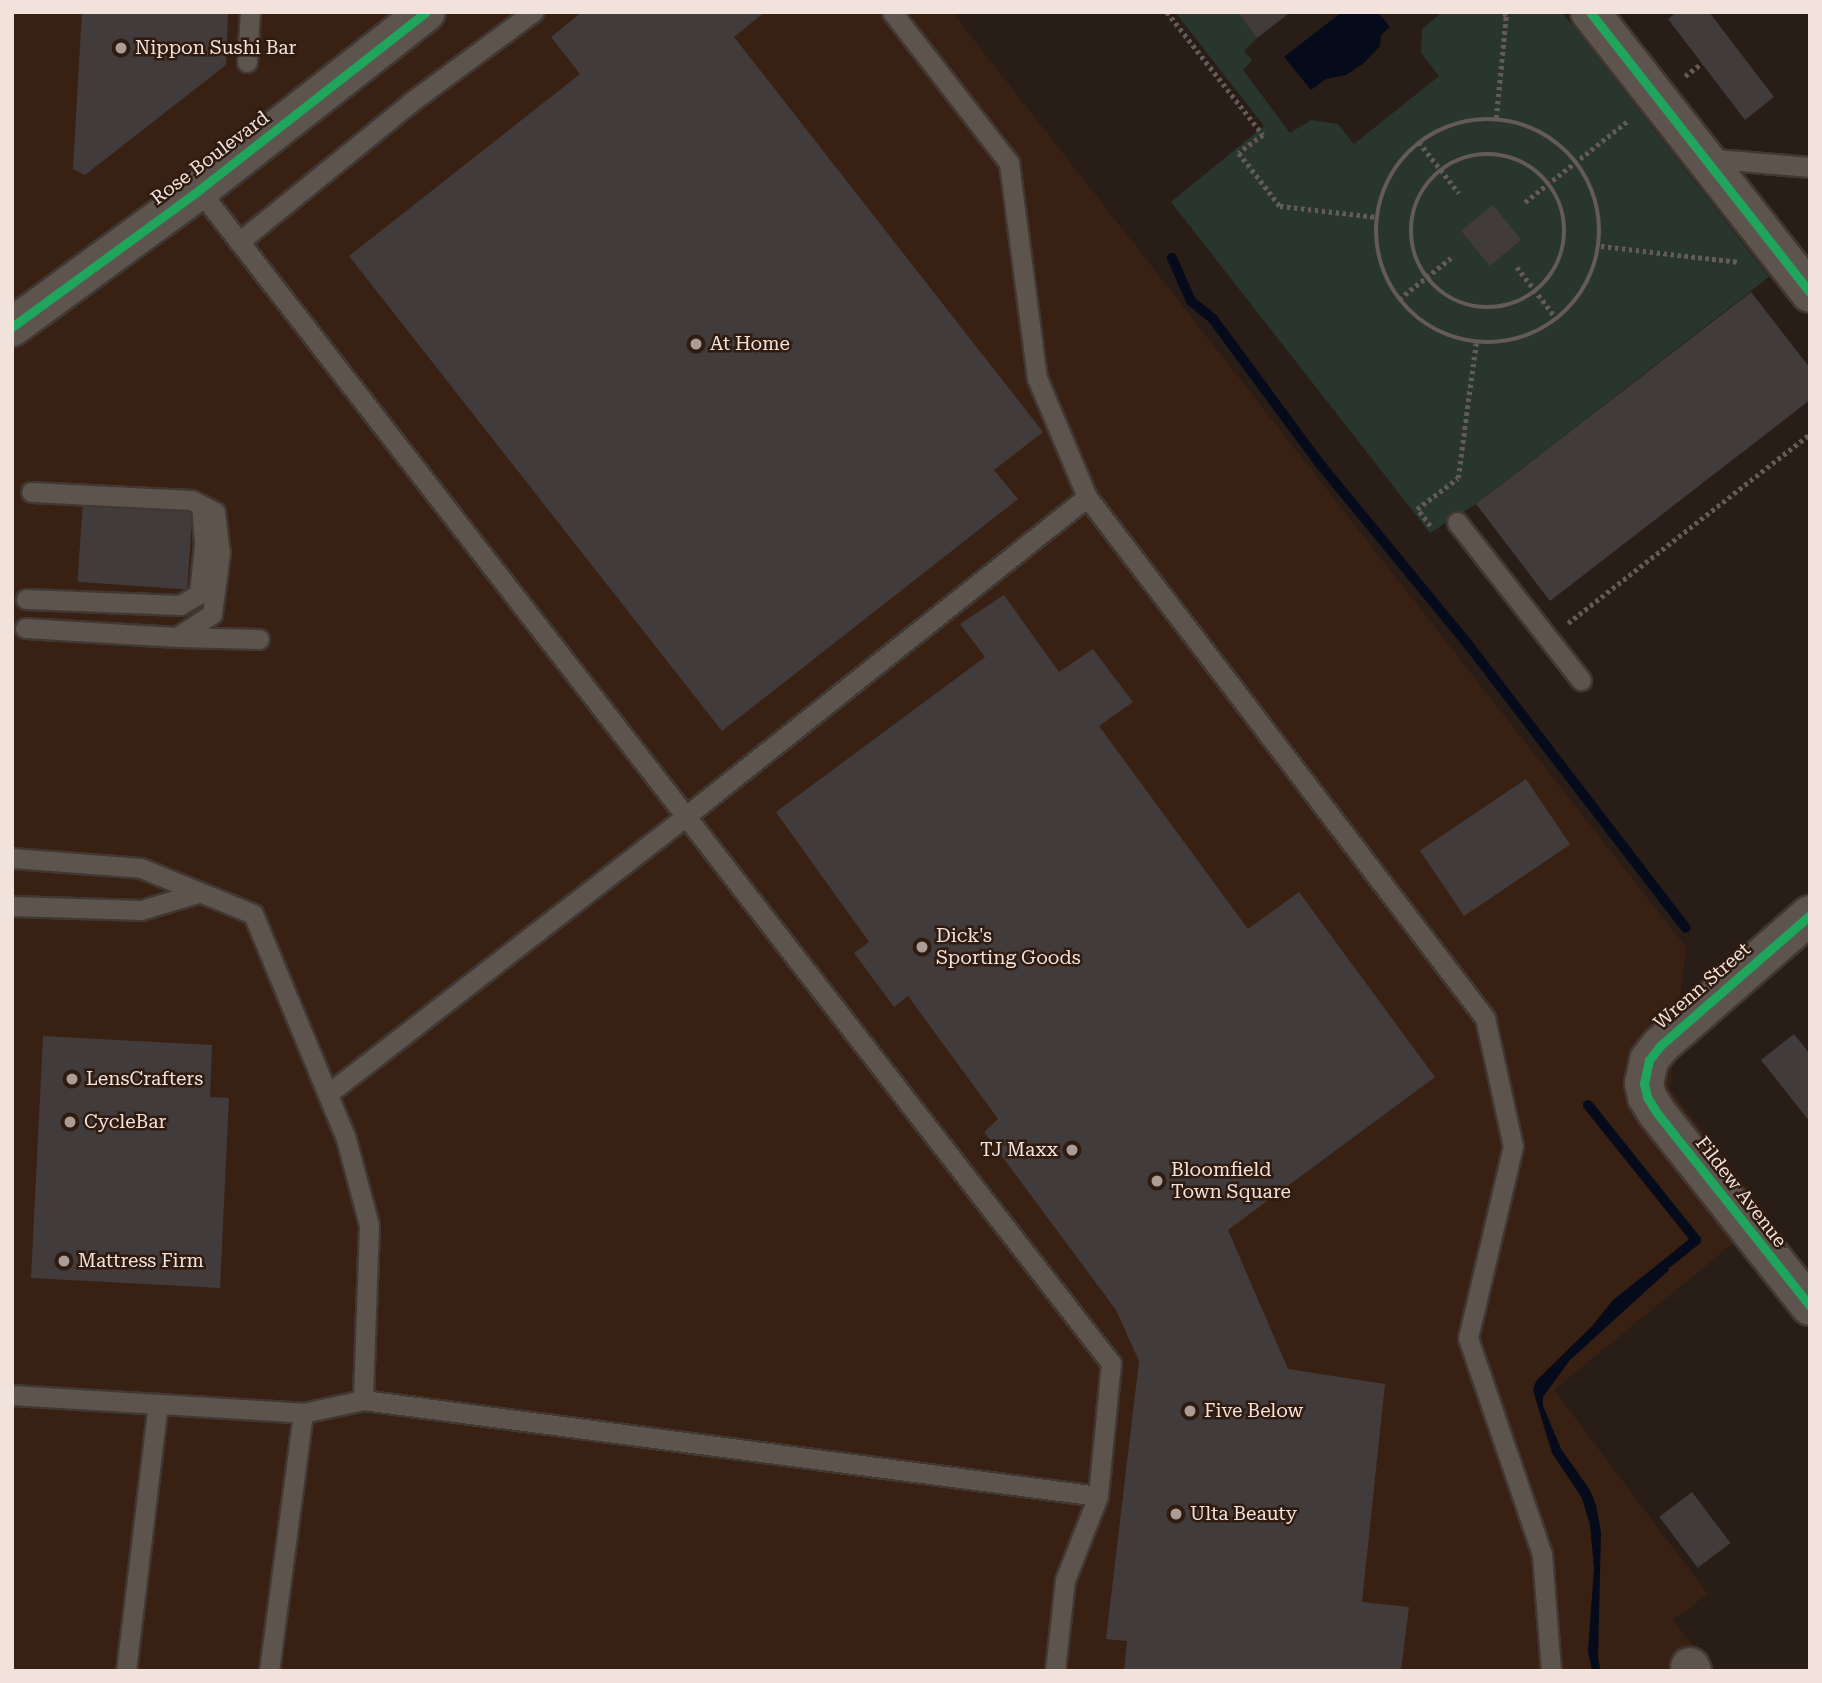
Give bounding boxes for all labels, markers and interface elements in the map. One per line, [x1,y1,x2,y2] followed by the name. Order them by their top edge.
[135,37,296,59] place label: Nippon Sushi Bar
[113,40,129,56] marker: Nippon Sushi Bar
[146,106,274,210] street label: Rose Boulevard
[710,333,790,355] place label: At Home
[688,336,704,352] marker: At Home
[936,925,1081,969] place label: Dick's Sporting Goods
[1649,938,1755,1034] street label: Wrenn Street
[914,939,930,955] marker: Dick's Sporting Goods
[86,1068,203,1090] place label: LensCrafters
[64,1071,80,1087] marker: LensCrafters
[84,1111,166,1133] place label: CycleBar
[62,1114,78,1130] marker: CycleBar
[1691,1132,1791,1252] street label: Fildew Avenue
[980,1139,1058,1161] place label: TJ Maxx
[1064,1142,1080,1158] marker: TJ Maxx
[1171,1159,1291,1203] place label: Bloomfield Town Square
[1149,1173,1165,1189] marker: Bloomfield Town Square
[78,1250,204,1272] place label: Mattress Firm
[56,1253,72,1269] marker: Mattress Firm
[1204,1400,1303,1422] place label: Five Below
[1182,1403,1198,1419] marker: Five Below
[1190,1503,1297,1525] place label: Ulta Beauty
[1168,1506,1184,1522] marker: Ulta Beauty

